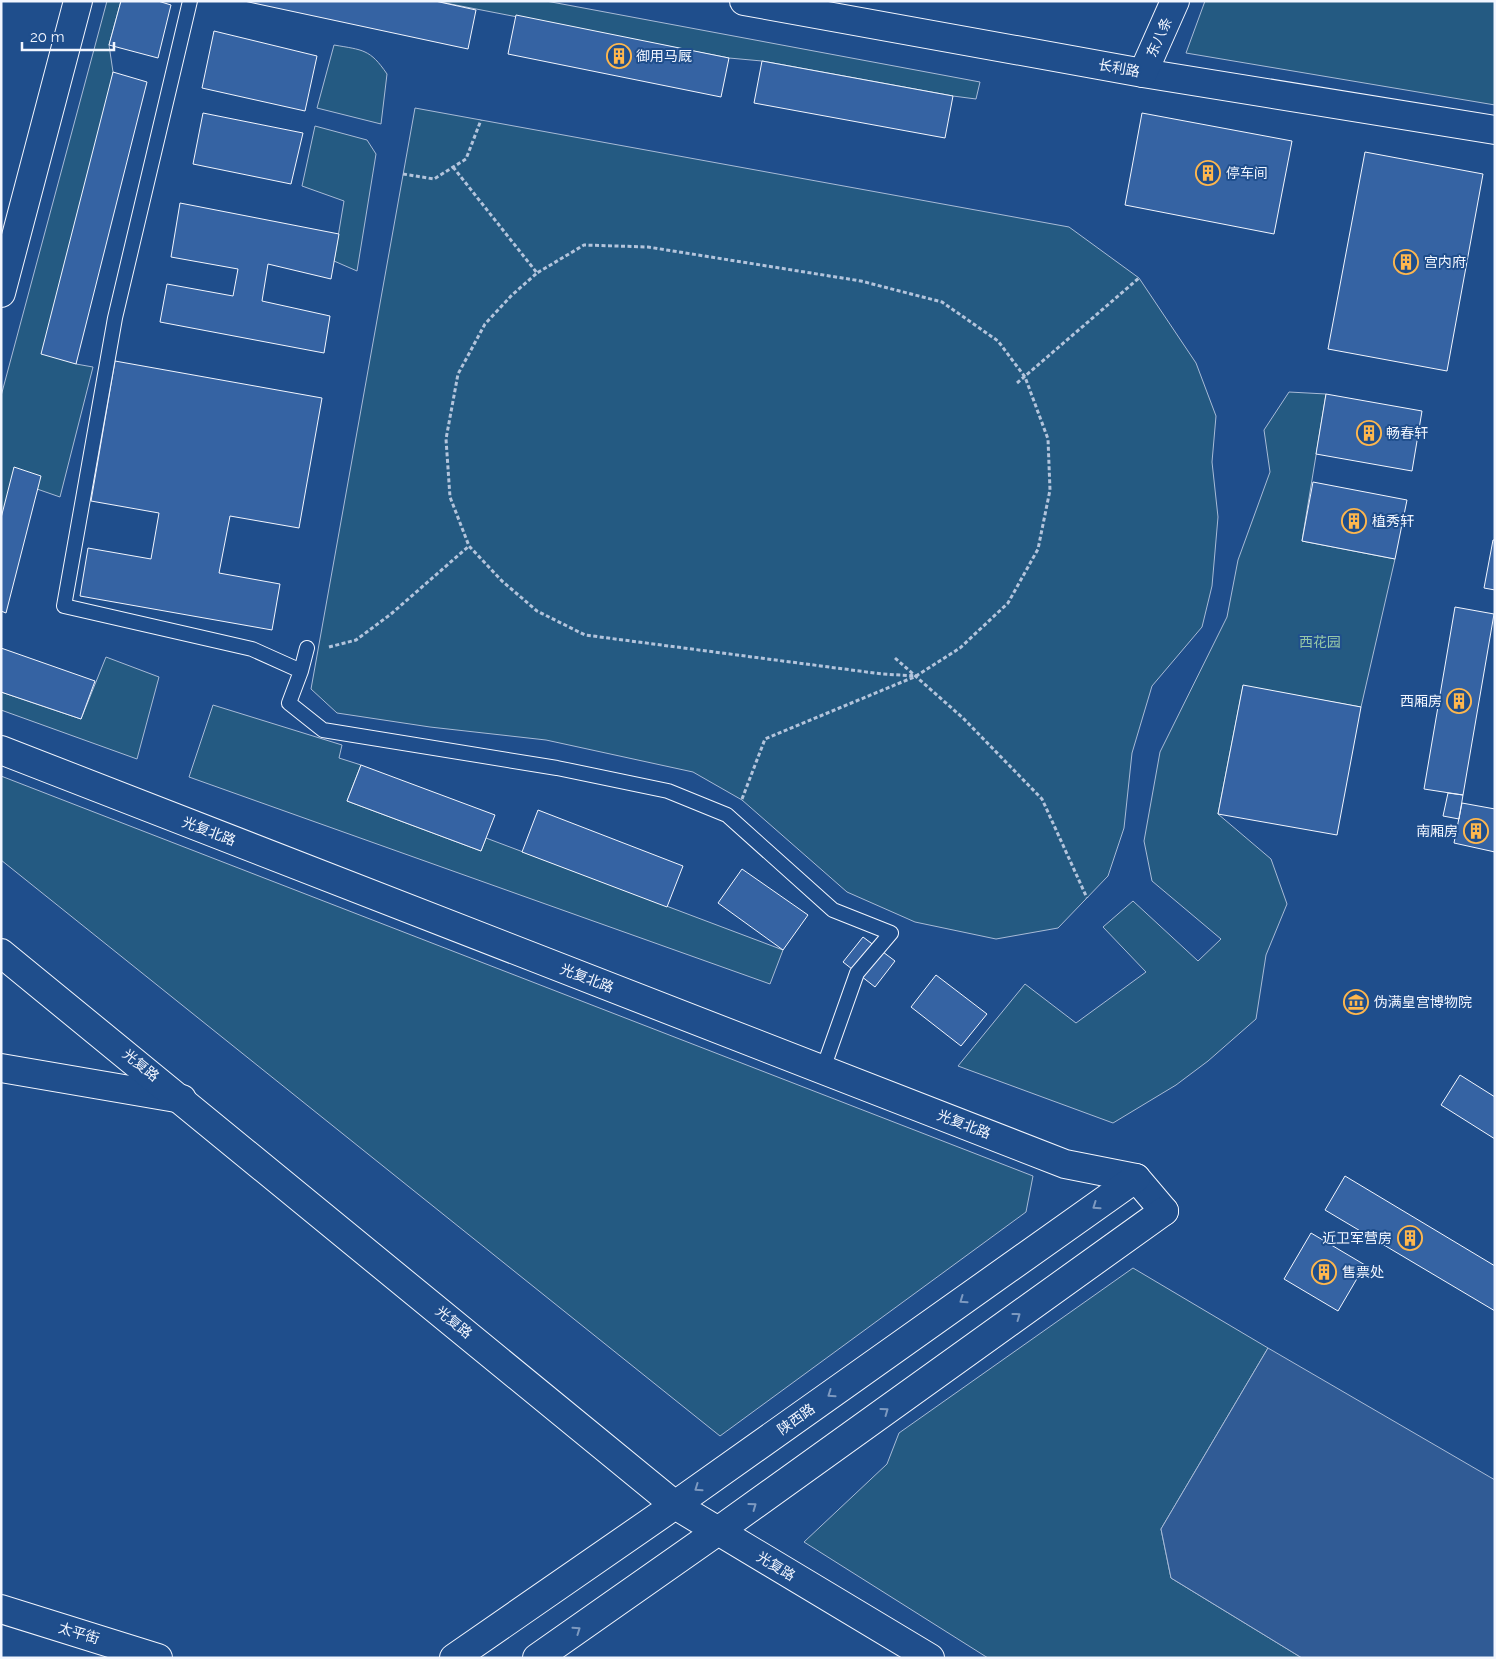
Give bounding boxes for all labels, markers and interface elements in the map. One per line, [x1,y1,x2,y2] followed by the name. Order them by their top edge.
[1143,15,1175,59] street label: 东八条
[22,20,115,52] scale bar
[30,28,65,46] text: 20 m
[606,43,632,69] building icon: 御用马厩
[636,48,692,64] place label: 御用马厩
[1097,56,1141,80] street label: 长利路
[1195,160,1221,186] building icon: 停车间
[1226,165,1268,181] place label: 停车间
[1393,249,1419,275] building icon: 宫内府
[1424,254,1466,270] place label: 宫内府
[1356,420,1382,446] building icon: 畅春轩
[1386,425,1428,441] place label: 畅春轩
[1341,508,1367,534] building icon: 植秀轩
[1372,513,1414,529] place label: 植秀轩
[1299,634,1341,650] park label: 西花园
[1446,688,1472,714] building icon: 西厢房
[1400,693,1442,709] place label: 西厢房
[180,813,238,849] street label: 光复北路
[1463,818,1489,844] building icon: 南厢房
[1416,823,1458,839] place label: 南厢房
[558,960,616,996] street label: 光复北路
[1343,989,1369,1015] museum icon: 伪满皇宫博物院
[1374,994,1472,1010] place label: 伪满皇宫博物院
[120,1046,162,1084] street label: 光复路
[935,1106,993,1142] street label: 光复北路
[1092,1200,1102,1209] one-way arrow
[1397,1225,1423,1251] building icon: 近卫军营房
[1322,1230,1392,1246] place label: 近卫军营房
[1311,1259,1337,1285] building icon: 售票处
[1342,1264,1384,1280] place label: 售票处
[960,1294,969,1303] one-way arrow
[433,1303,475,1341] street label: 光复路
[1011,1313,1021,1322] one-way arrow
[827,1388,837,1397] one-way arrow
[774,1400,818,1438] street label: 陕西路
[879,1408,889,1417] one-way arrow
[695,1482,704,1491] one-way arrow
[747,1503,757,1512] one-way arrow
[754,1548,798,1584] street label: 光复路
[57,1619,101,1647] street label: 太平街
[572,1627,581,1636] one-way arrow

